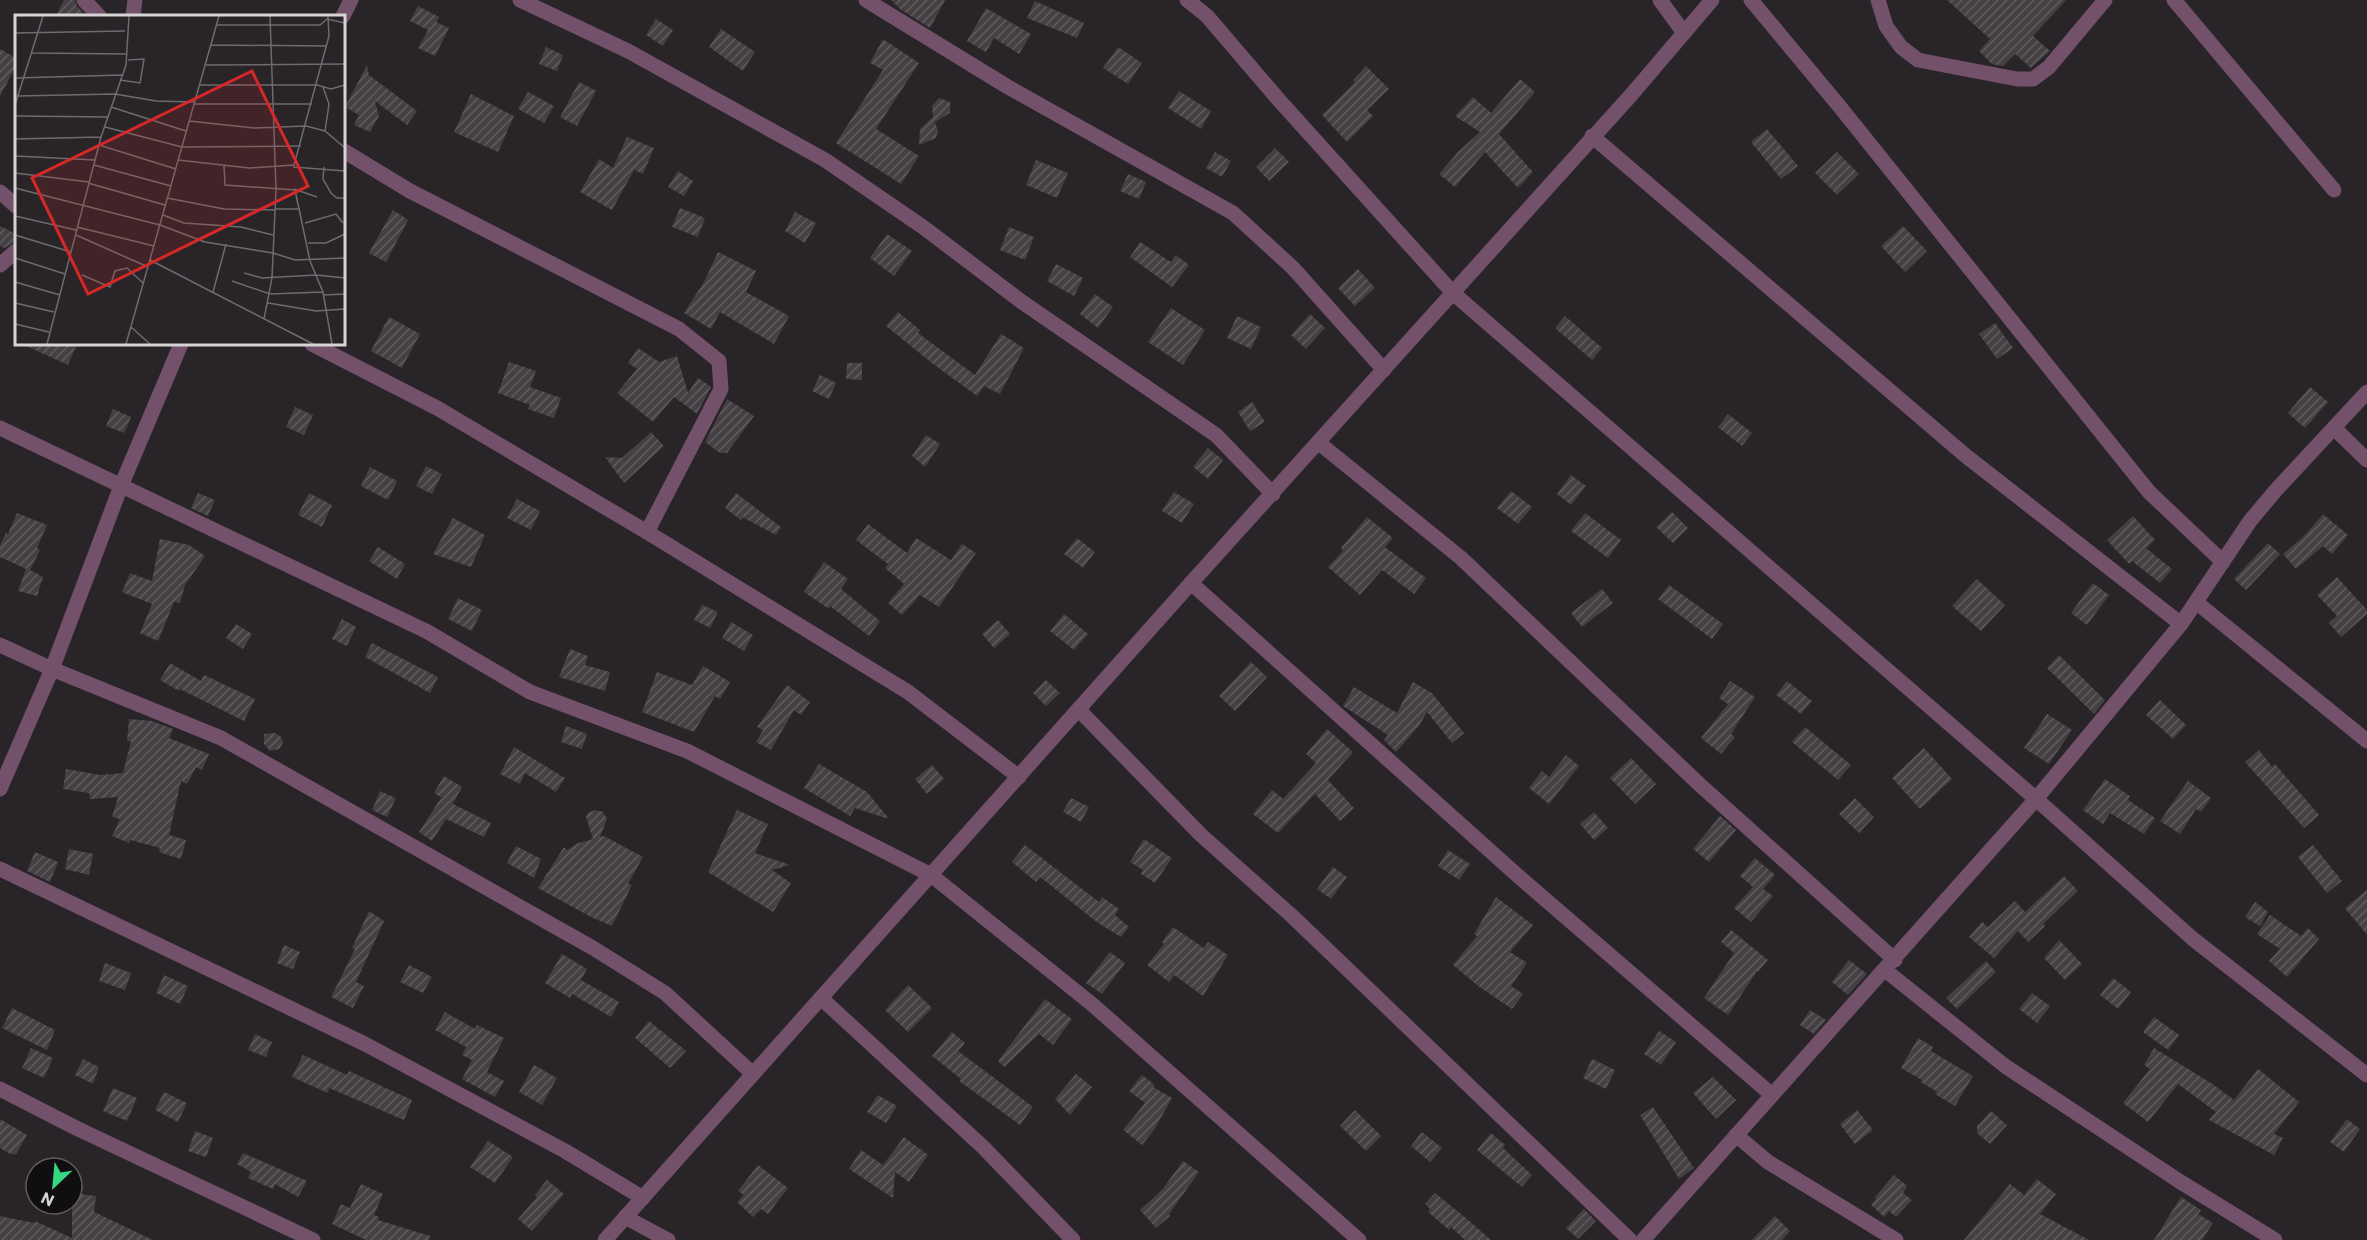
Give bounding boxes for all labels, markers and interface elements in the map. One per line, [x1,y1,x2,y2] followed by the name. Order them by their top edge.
[15,15,345,345] inset map
[24,1156,84,1216] north arrow
[38,1189,57,1211] text: N

